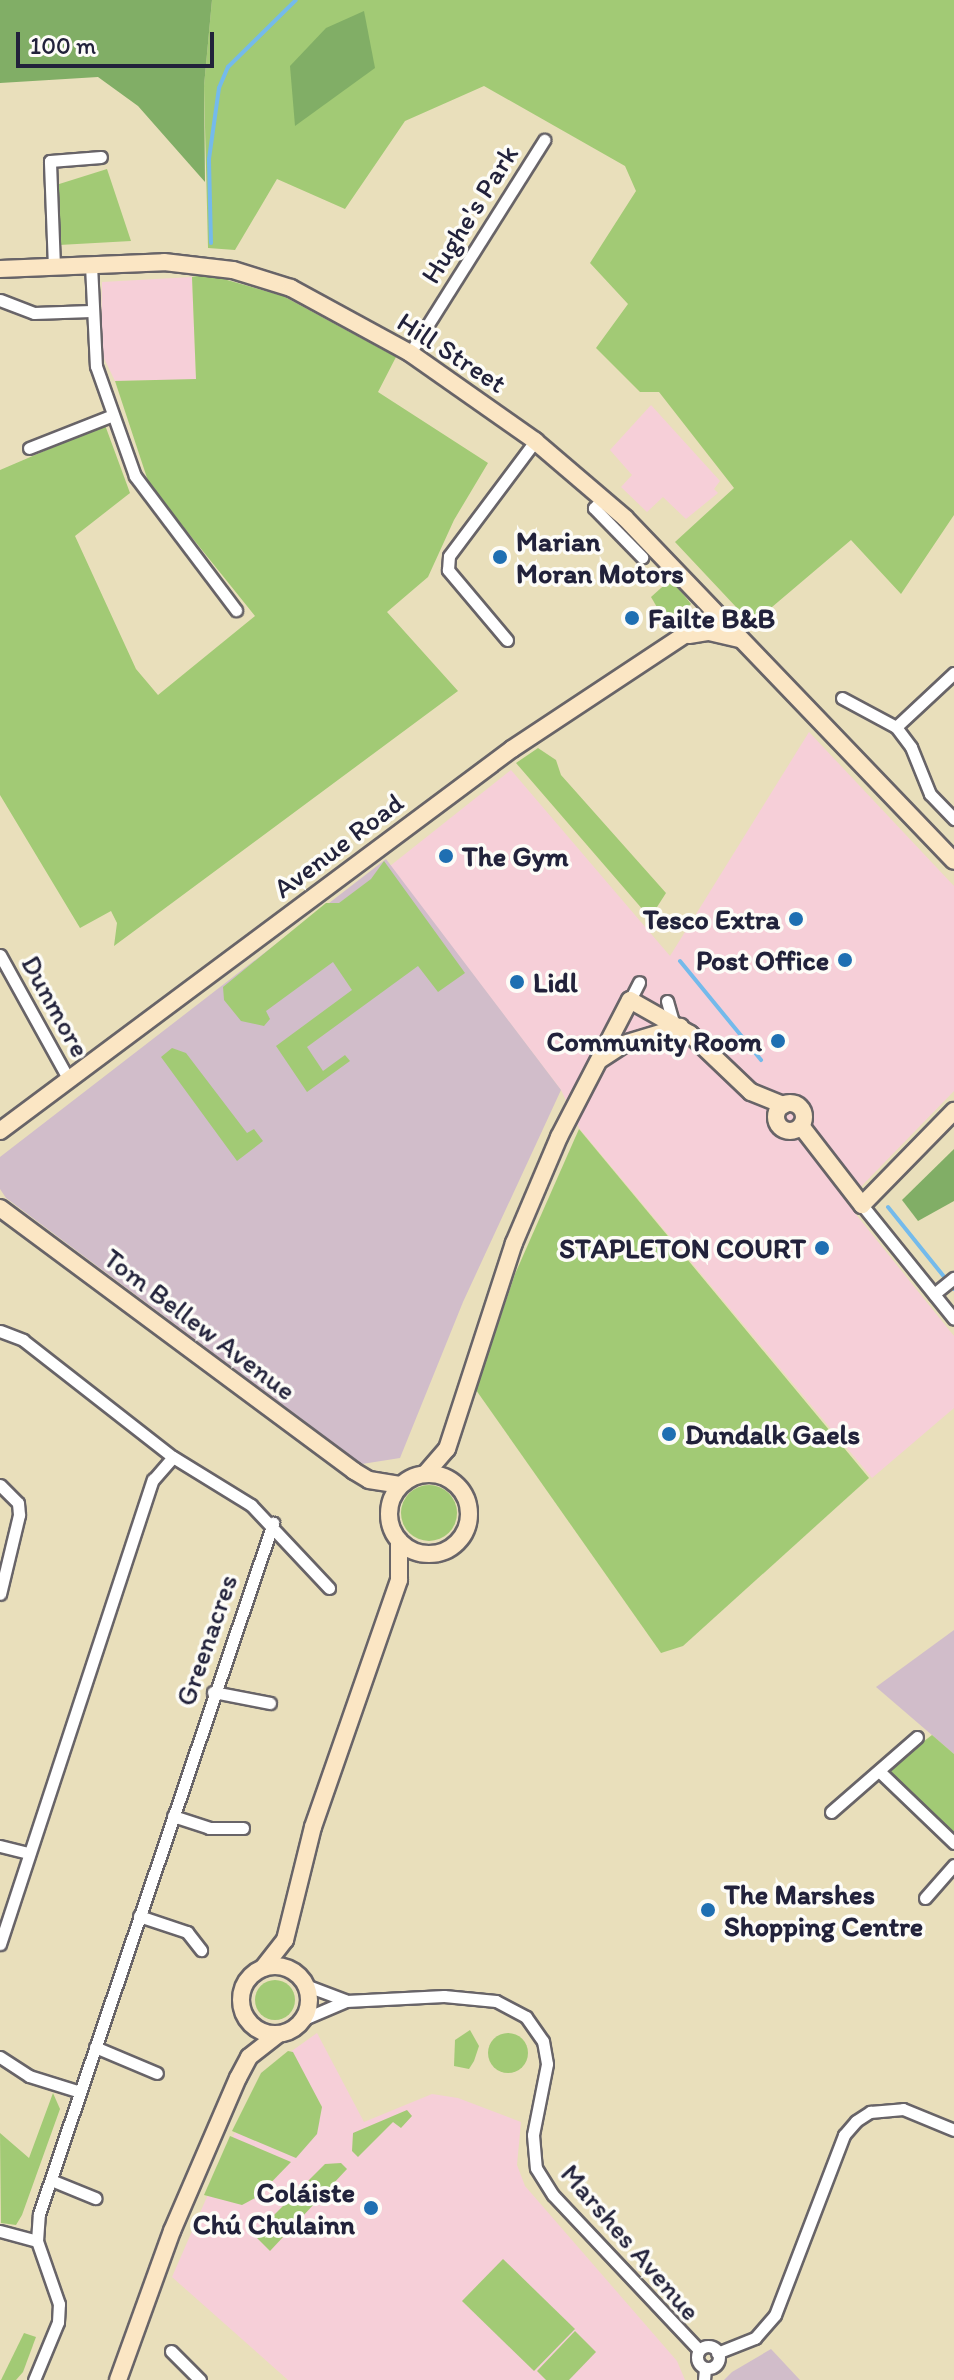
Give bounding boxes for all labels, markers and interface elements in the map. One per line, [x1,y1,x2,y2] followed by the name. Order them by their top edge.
[20,16,218,66] scale bar
[30,31,96,60] text: 100 m
[413,139,525,289] street label: Hughe's Park
[391,304,513,400] street label: Hill Street
[516,524,683,590] place label: Marian Moran Motors
[491,548,509,566] marker: Marian Moran Motors
[648,601,775,635] place label: Failte B&B
[623,609,641,627] marker: Failte B&B
[266,785,410,905] street label: Avenue Road
[462,839,567,873] place label: The Gym
[437,847,455,865] marker: The Gym
[643,902,780,936] place label: Tesco Extra
[787,910,805,928] marker: Tesco Extra
[696,943,829,977] place label: Post Office
[14,949,98,1063] street label: Dunmore
[836,951,854,969] marker: Post Office
[533,965,578,999] place label: Lidl
[508,973,526,991] marker: Lidl
[546,1024,762,1058] place label: Community Room
[769,1032,787,1050] marker: Community Room
[559,1231,806,1265] place label: STAPLETON COURT
[813,1239,831,1257] marker: STAPLETON COURT
[98,1241,302,1407] street label: Tom Bellew Avenue
[685,1417,860,1451] place label: Dundalk Gaels
[660,1425,678,1443] marker: Dundalk Gaels
[168,1570,244,1710] street label: Greenacres
[724,1877,923,1943] place label: The Marshes Shopping Centre
[699,1901,717,1919] marker: The Marshes Shopping Centre
[554,2158,708,2326] street label: Marshes Avenue
[191,2175,355,2241] place label: Coláiste Chú Chulainn
[362,2199,380,2217] marker: Coláiste Chú Chulainn

